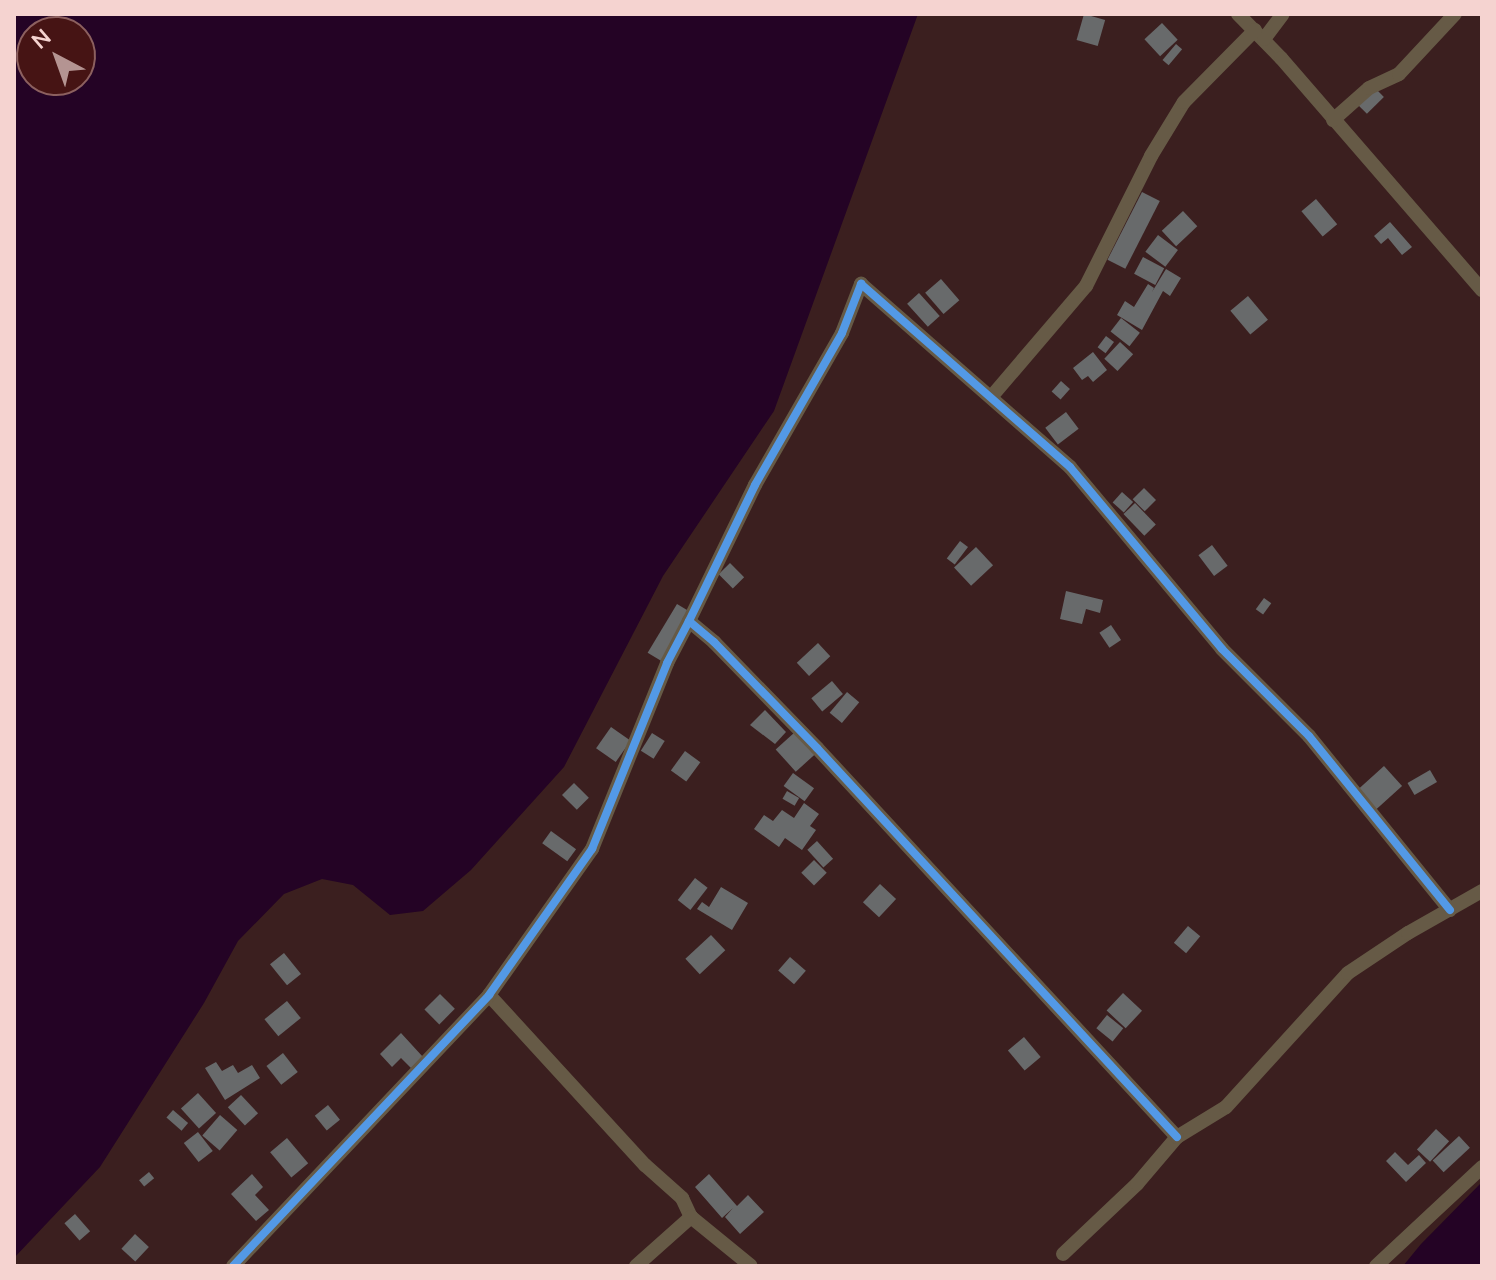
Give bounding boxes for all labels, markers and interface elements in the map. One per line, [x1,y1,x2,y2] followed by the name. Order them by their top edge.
[16,16,96,96] north arrow
[26,23,58,56] text: N

